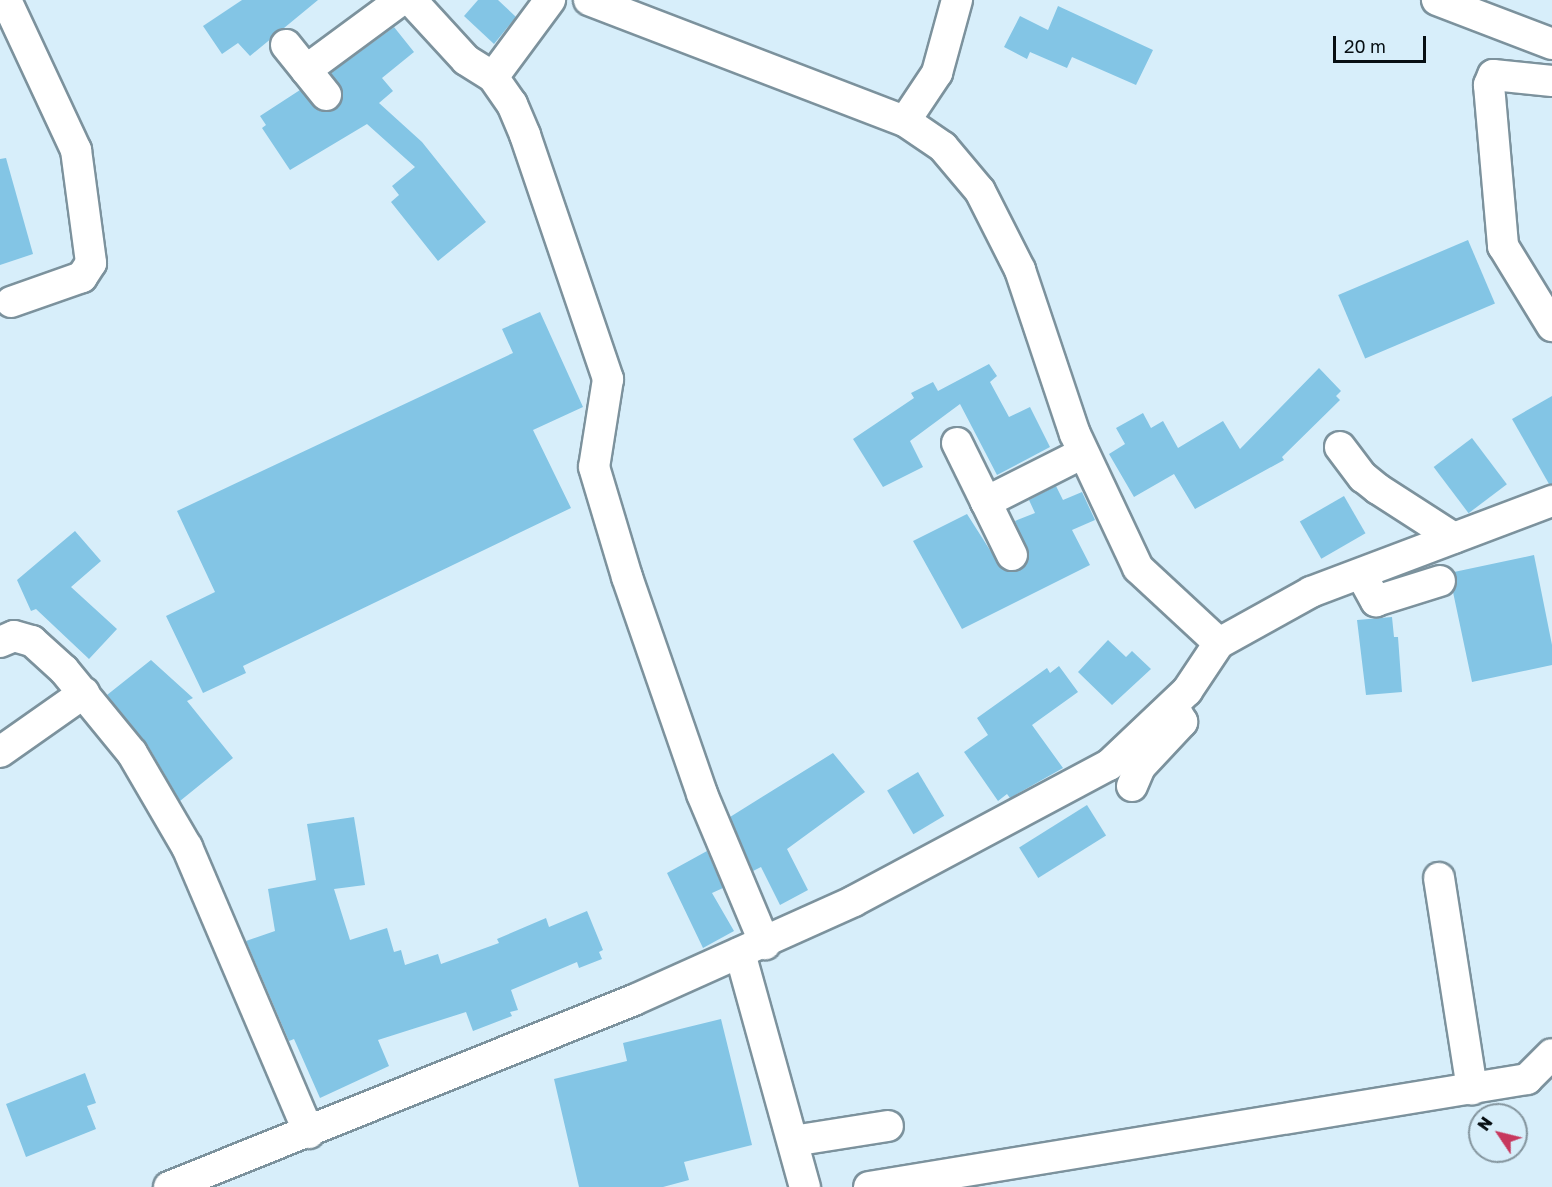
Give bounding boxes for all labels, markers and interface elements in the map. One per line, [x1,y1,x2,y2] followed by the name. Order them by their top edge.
[1336,24,1429,62] scale bar
[1344,35,1386,57] text: 20 m
[1468,1103,1528,1163] north arrow
[1473,1113,1497,1135] text: N

